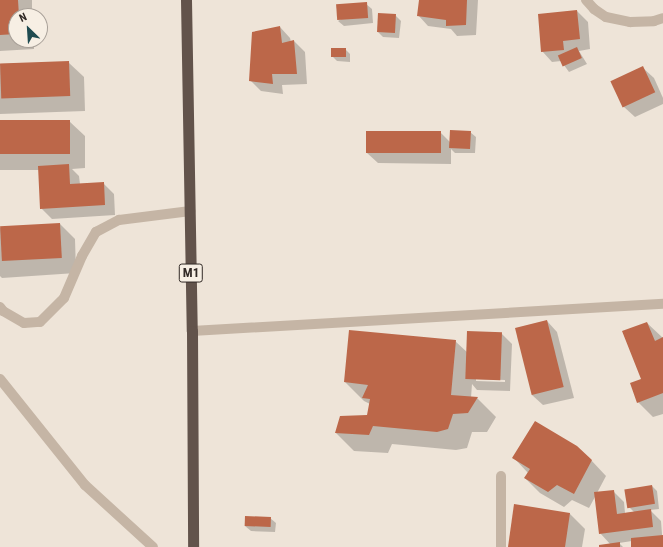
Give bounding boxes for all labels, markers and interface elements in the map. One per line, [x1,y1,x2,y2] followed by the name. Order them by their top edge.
[8,8,48,48] north arrow
[17,10,29,25] text: N
[178,262,204,284] road number: M1

